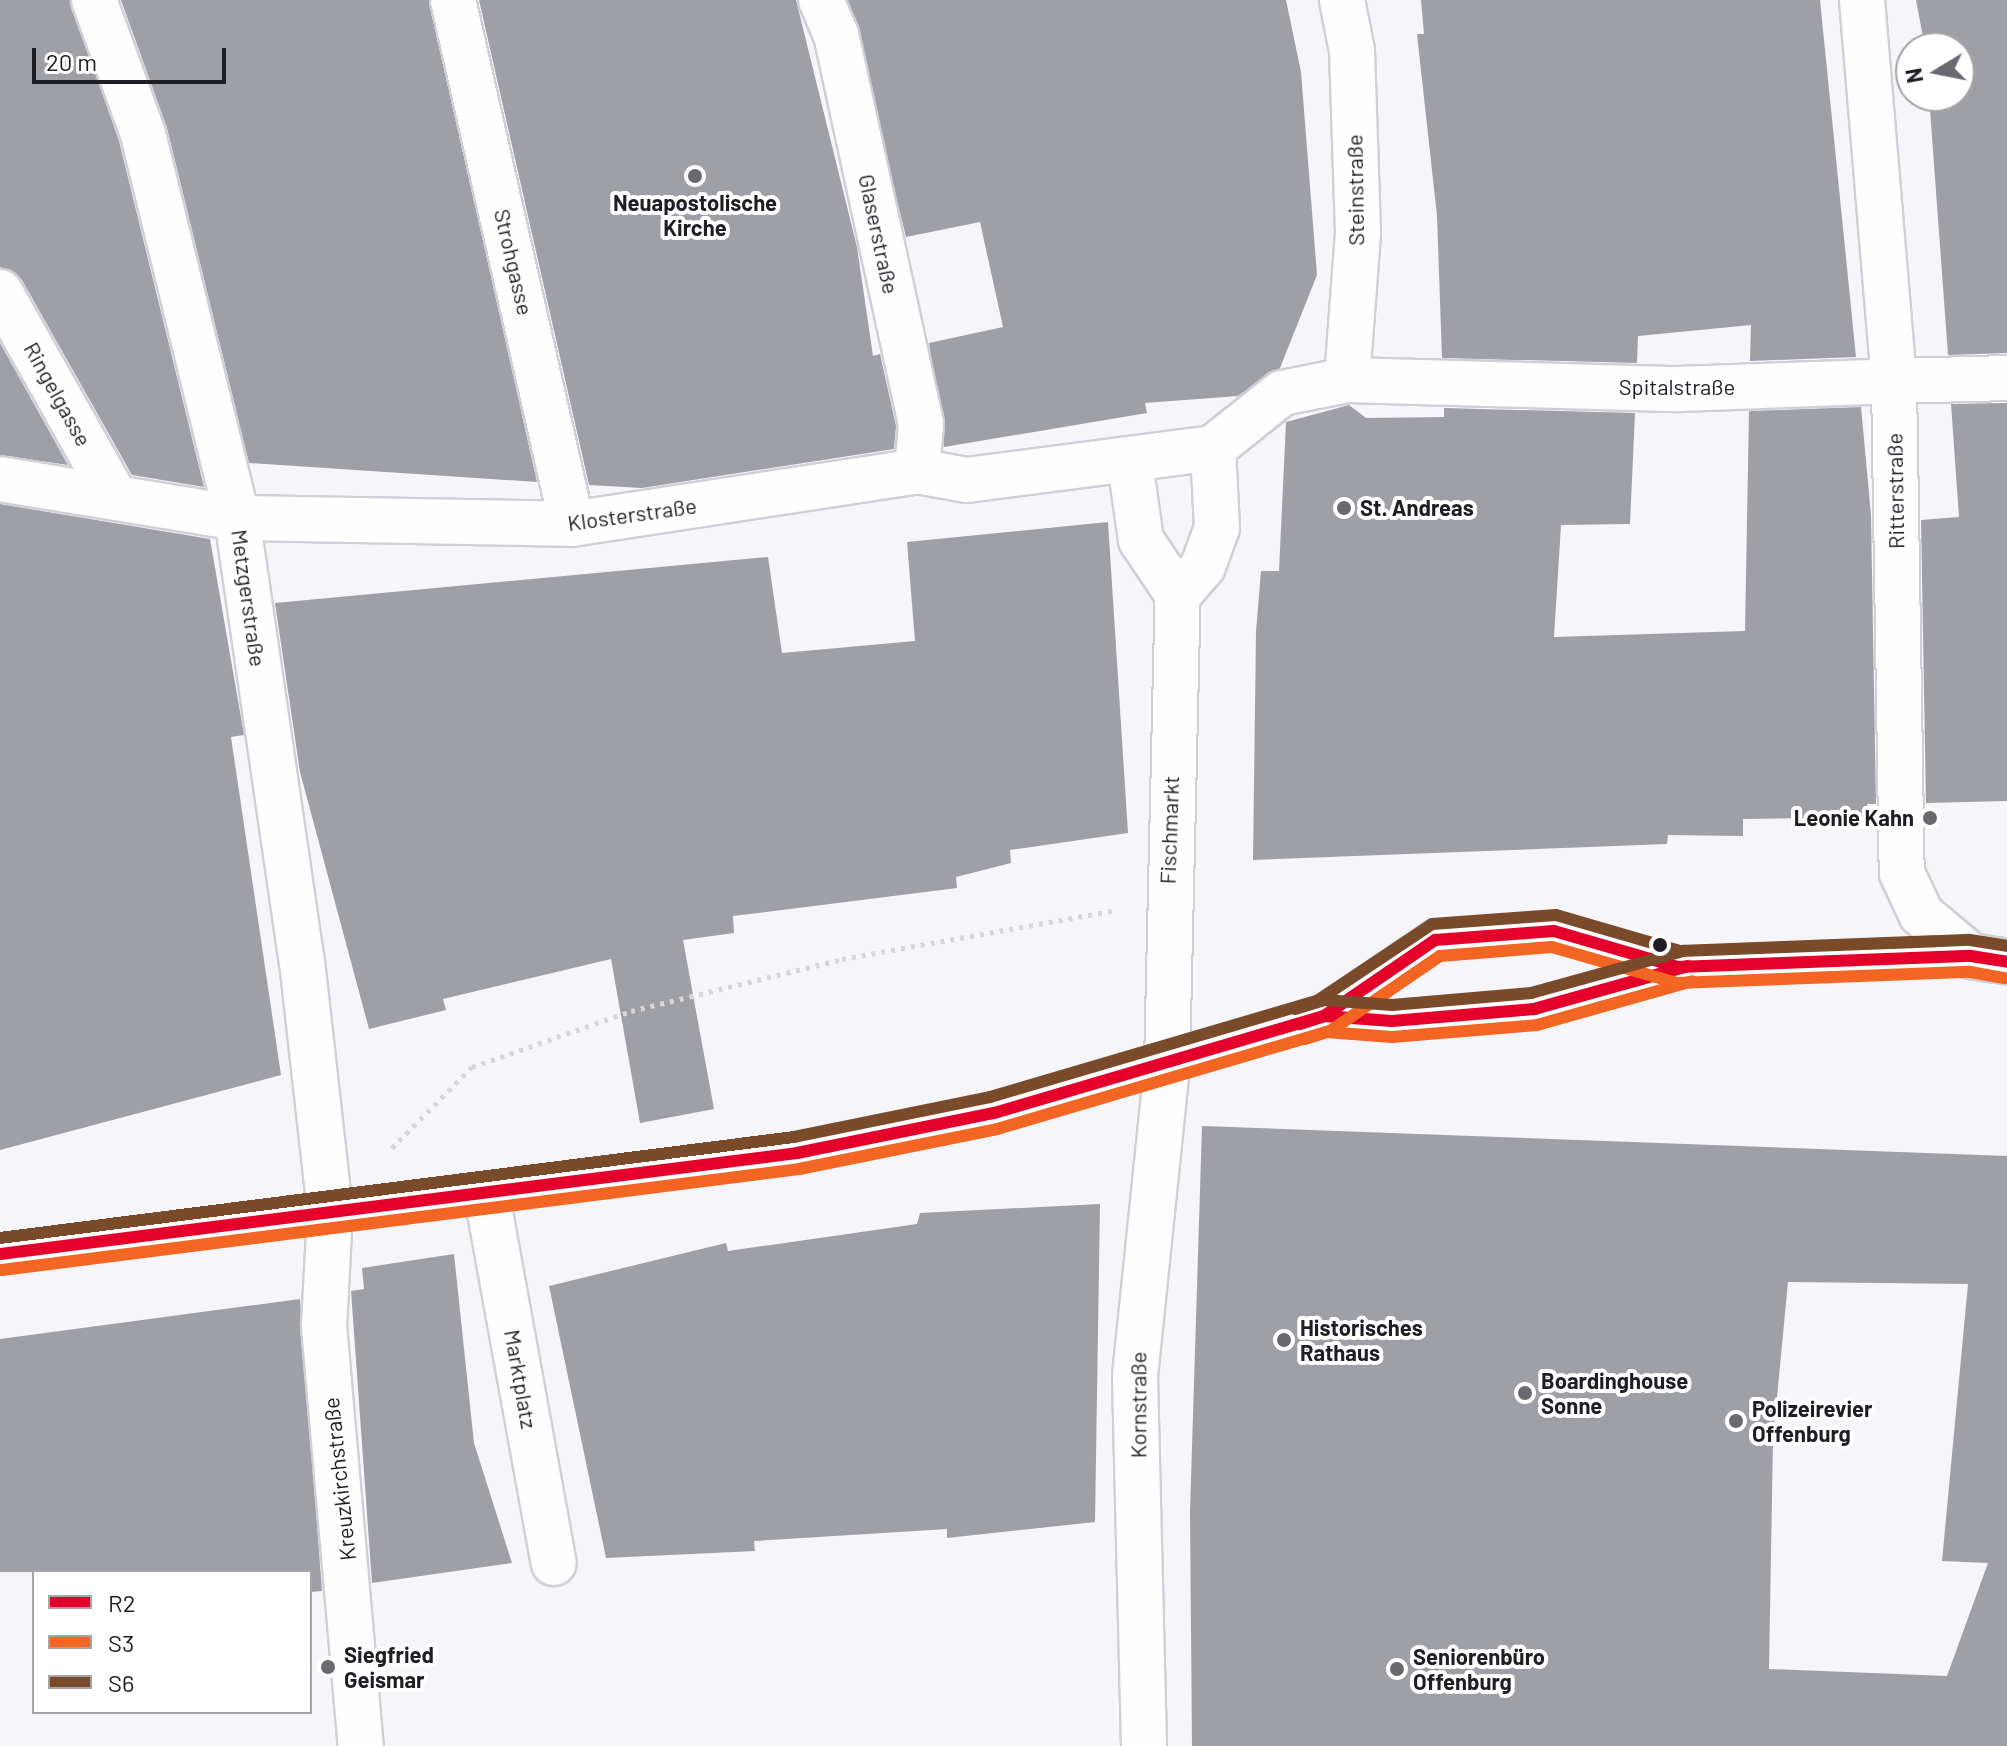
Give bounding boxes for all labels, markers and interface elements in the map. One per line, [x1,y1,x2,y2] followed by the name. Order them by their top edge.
[36,32,230,82] scale bar
[1895,32,1975,112] north arrow
[46,47,97,76] text: 20 m
[1899,66,1927,85] text: N
[1341,134,1369,246] street label: Steinstraße
[686,167,704,185] marker: Neuapostolische Kirche
[853,172,905,296] street label: Glaserstraße
[613,189,777,240] place label: Neuapostolische Kirche
[489,206,539,318] street label: Strohgasse
[19,337,97,451] street label: Ringelgasse
[1619,374,1735,400] street label: Spitalstraße
[1881,433,1909,549] street label: Ritterstraße
[566,492,698,536] street label: Klosterstraße
[1360,495,1474,521] place label: St. Andreas
[1335,499,1353,517] marker: St. Andreas
[226,528,272,668] street label: Metzgerstraße
[1154,775,1184,885] street label: Fischmarkt
[1794,805,1914,831] place label: Leonie Kahn
[1921,809,1939,827] marker: Leonie Kahn
[1652,937,1668,953] unlabelled marker
[1300,1314,1423,1366] place label: Historisches Rathaus
[499,1327,543,1431] street label: Marktplatz
[1275,1331,1293,1349] marker: Historisches Rathaus
[1125,1352,1151,1458] street label: Kornstraße
[1541,1367,1688,1418] place label: Boardinghouse Sonne
[1516,1384,1534,1402] marker: Boardinghouse Sonne
[1752,1395,1872,1446] place label: Polizeirevier Offenburg
[317,1396,361,1562] street label: Kreuzkirchstraße
[1727,1412,1745,1430] marker: Polizeirevier Offenburg
[32,1570,312,1714] legend
[108,1588,136,1617] text: R2
[108,1628,134,1657] text: S3
[344,1641,434,1692] place label: Siegfried Geismar
[1413,1643,1545,1694] place label: Seniorenbüro Offenburg
[319,1658,337,1676] marker: Siegfried Geismar
[1388,1660,1406,1678] marker: Seniorenbüro Offenburg
[108,1668,134,1697] text: S6

